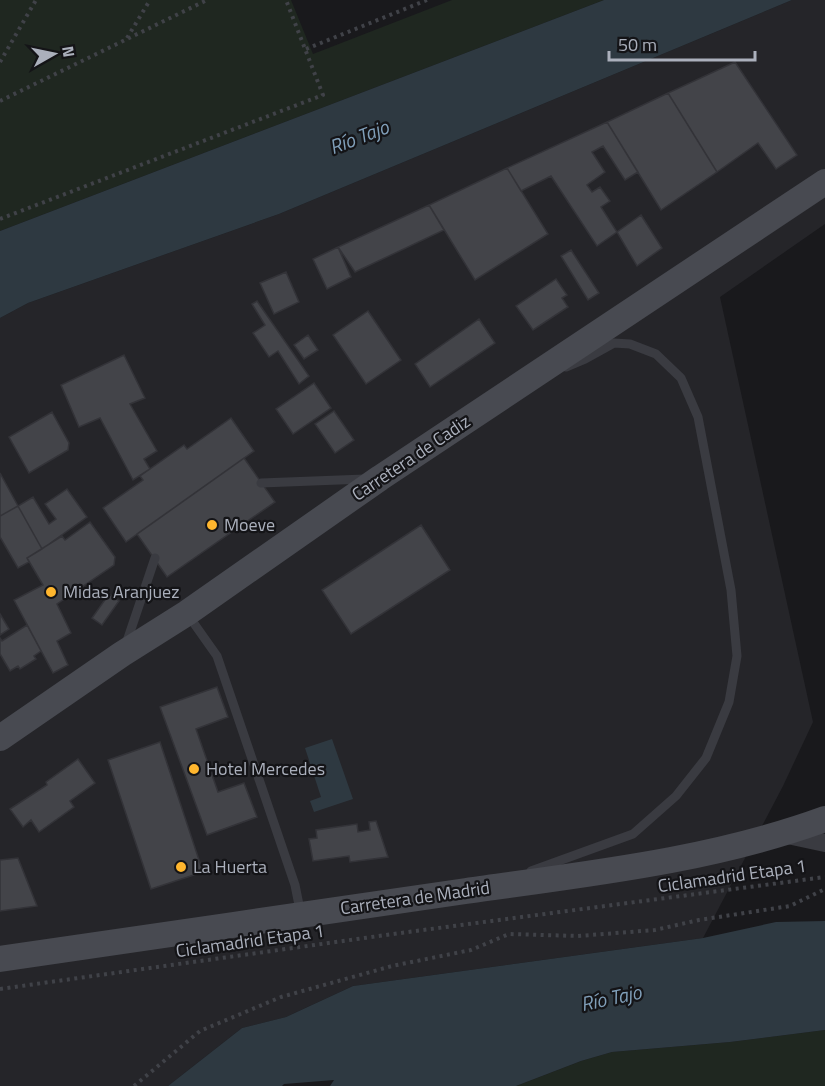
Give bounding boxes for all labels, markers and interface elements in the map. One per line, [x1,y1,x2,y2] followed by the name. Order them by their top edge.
[24,24,84,84] north arrow
[609,24,754,62] scale bar
[618,31,657,58] text: 50 m
[56,44,82,59] text: N
[325,111,394,162] water label: Río Tajo
[346,408,475,507] street label: Carretera de Cadiz
[224,511,275,538] place label: Moeve
[205,518,219,532] marker: Moeve
[63,578,179,605] place label: Midas Aranjuez
[44,585,58,599] marker: Midas Aranjuez
[206,755,325,782] place label: Hotel Mercedes
[187,762,201,776] marker: Hotel Mercedes
[656,852,808,899] street label: Ciclamadrid Etapa 1
[193,853,267,880] place label: La Huerta
[174,860,188,874] marker: La Huerta
[338,874,491,921] street label: Carretera de Madrid
[174,917,326,964] street label: Ciclamadrid Etapa 1
[578,976,645,1019] water label: Río Tajo

